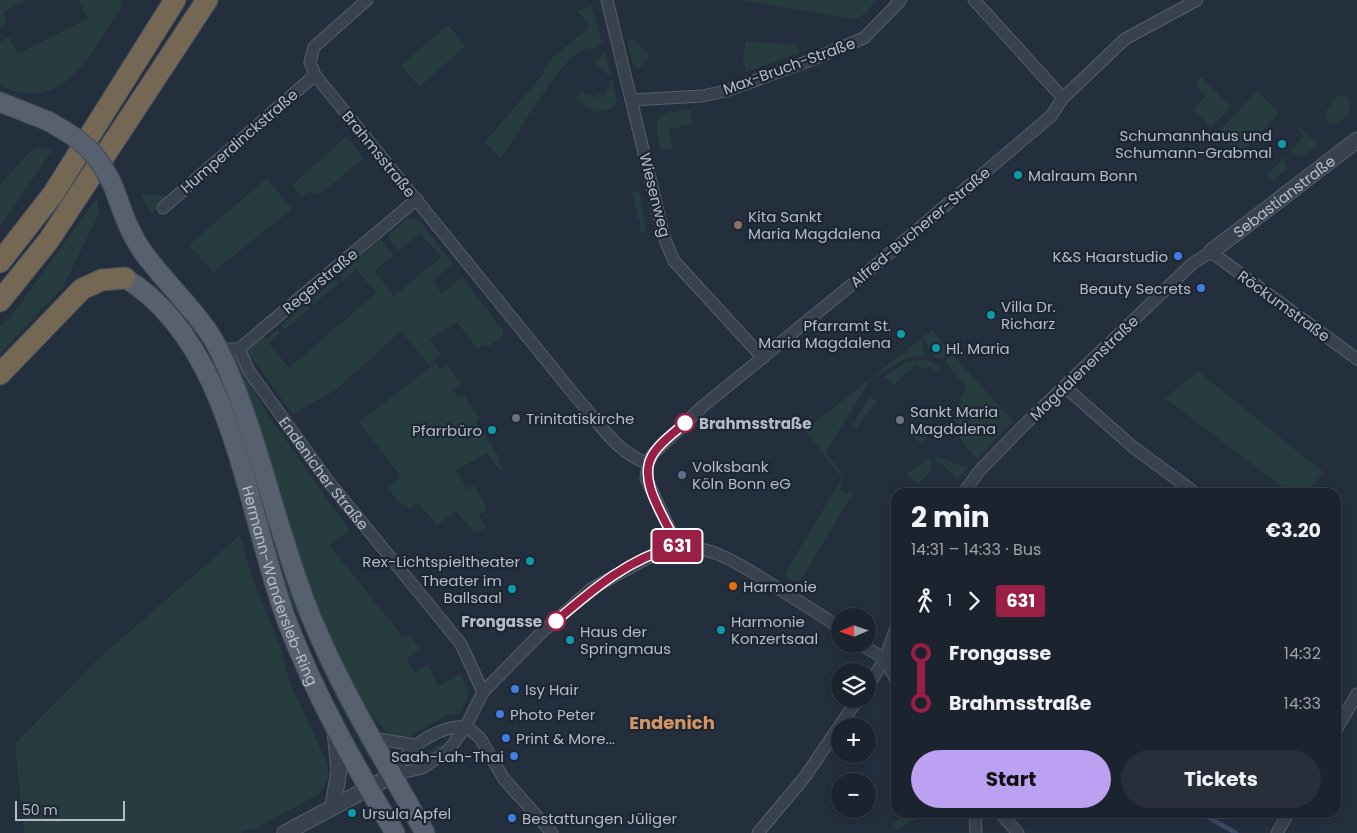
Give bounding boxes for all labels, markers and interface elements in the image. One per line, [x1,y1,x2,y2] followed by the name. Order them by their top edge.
[720,32,858,100] street label: Max-Bruch-Straße
[176,84,302,198] street label: Humperdinckstraße
[337,106,421,202] street label: Brahmsstraße
[1115,125,1272,163] place label: Schumannhaus und Schumann-Grabmal
[1276,138,1288,150] marker: Schumannhaus und Schumann-Grabmal
[1229,150,1339,242] street label: Sebastianstraße
[634,151,676,239] street label: Wiesenweg
[845,162,995,292] street label: Alfred-Bucherer-Straße
[1028,165,1138,186] place label: Malraum Bonn
[1012,169,1024,181] marker: Malraum Bonn
[748,206,881,244] place label: Kita Sankt Maria Magdalena
[732,219,744,231] marker: Kita Sankt Maria Magdalena
[278,243,362,319] street label: Regerstraße
[1053,246,1168,267] place label: K&S Haarstudio
[1172,250,1184,262] marker: K&S Haarstudio
[1234,265,1334,347] street label: Röckumstraße
[1079,278,1191,299] place label: Beauty Secrets
[1195,282,1207,294] marker: Beauty Secrets
[1001,296,1056,334] place label: Villa Dr. Richarz
[985,309,997,321] marker: Villa Dr. Richarz
[1025,311,1143,425] street label: Magdalenenstraße
[758,315,891,353] place label: Pfarramt St. Maria Magdalena
[895,328,907,340] marker: Pfarramt St. Maria Magdalena
[946,338,1010,359] place label: Hl. Maria
[930,342,942,354] marker: Hl. Maria
[910,401,998,439] place label: Sankt Maria Magdalena
[526,408,634,429] place label: Trinitatiskirche
[274,412,374,534] street label: Endenicher Straße
[510,412,522,424] marker: Trinitatiskirche
[675,413,695,433] marker: Brahmsstraße
[699,413,812,434] place label: Brahmsstraße
[894,414,906,426] marker: Sankt Maria Magdalena
[412,420,482,441] place label: Pfarrbüro
[486,424,498,436] marker: Pfarrbüro
[692,456,791,494] place label: Volksbank Köln Bonn eG
[676,469,688,481] marker: Volksbank Köln Bonn eG
[237,483,323,689] street label: Hermann-Wandersleb-Ring
[911,498,990,537] text: 2 min
[1266,517,1321,544] text: €3.20
[648,530,706,562] line badge: 631
[662,533,692,558] text: 631
[911,538,1041,561] text: 14:31 – 14:33 · Bus
[362,551,520,572] place label: Rex-Lichtspieltheater
[524,555,536,567] marker: Rex-Lichtspieltheater
[421,570,502,608] place label: Theater im Ballsaal
[743,576,817,597] place label: Harmonie
[727,580,739,592] marker: Harmonie
[506,583,518,595] marker: Theater im Ballsaal
[911,587,939,615] icon: walk
[960,587,988,615] icon: forward
[1006,588,1035,613] text: 631
[947,589,952,612] text: 1
[831,608,876,652] north arrow
[831,608,876,818] map controls
[461,611,542,632] place label: Frongasse
[546,611,566,631] marker: Frongasse
[731,611,818,649] place label: Harmonie Konzertsaal
[580,621,671,659] place label: Haus der Springmaus
[715,624,727,636] marker: Harmonie Konzertsaal
[564,634,576,646] marker: Haus der Springmaus
[949,640,1051,667] text: Frongasse
[1284,642,1321,665] text: 14:32
[831,663,876,708] button: layers
[525,679,579,700] place label: Isy Hair
[509,683,521,695] marker: Isy Hair
[949,690,1092,717] text: Brahmsstraße
[1284,692,1321,715] text: 14:33
[510,704,596,725] place label: Photo Peter
[494,708,506,720] marker: Photo Peter
[629,710,715,735] district label: Endenich
[831,718,876,763] button: +
[516,728,615,749] place label: Print & More...
[500,732,512,744] marker: Print & More...
[391,746,504,767] place label: Saah-Lah-Thai
[508,750,520,762] marker: Saah-Lah-Thai
[911,750,1111,808] button: Start
[1121,750,1321,808] button: Tickets
[831,773,876,818] button: −
[15,798,125,821] scale bar
[22,800,58,820] text: 50 m
[362,803,451,824] place label: Ursula Apfel
[346,807,358,819] marker: Ursula Apfel
[522,808,677,829] place label: Bestattungen Jüliger
[506,812,518,824] marker: Bestattungen Jüliger

